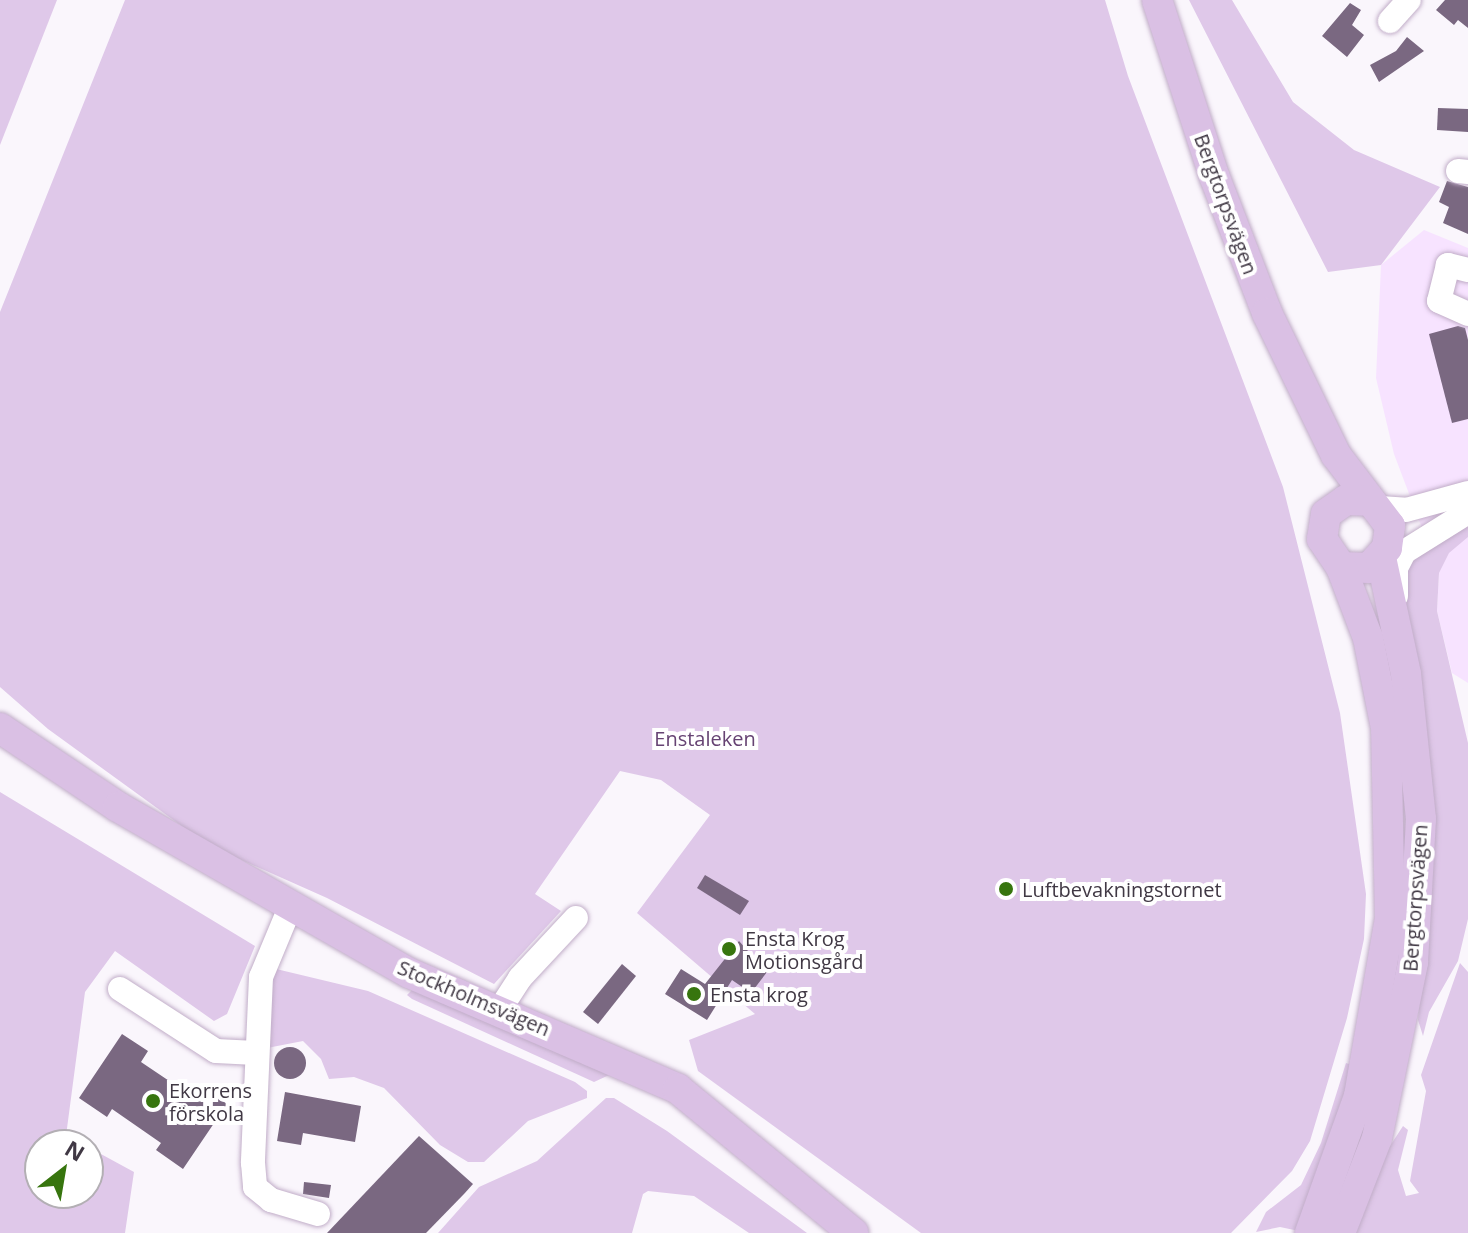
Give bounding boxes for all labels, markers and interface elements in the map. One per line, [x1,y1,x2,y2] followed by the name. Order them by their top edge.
[1189,130,1263,278] street label: Bergtorpsvägen
[654,726,756,750] park label: Enstaleken
[1398,823,1432,973] street label: Bergtorpsvägen
[1022,877,1222,901] place label: Luftbevakningstornet
[997,880,1015,898] marker: Luftbevakningstornet
[745,926,863,973] place label: Ensta Krog Motionsgård
[720,940,738,958] marker: Ensta Krog Motionsgård
[394,955,554,1041] street label: Stockholmsvägen
[710,982,808,1006] place label: Ensta krog
[685,985,703,1003] marker: Ensta krog
[169,1078,252,1125] place label: Ekorrens förskola
[144,1092,162,1110] marker: Ekorrens förskola
[24,1129,104,1209] north arrow
[60,1133,91,1168] text: N

